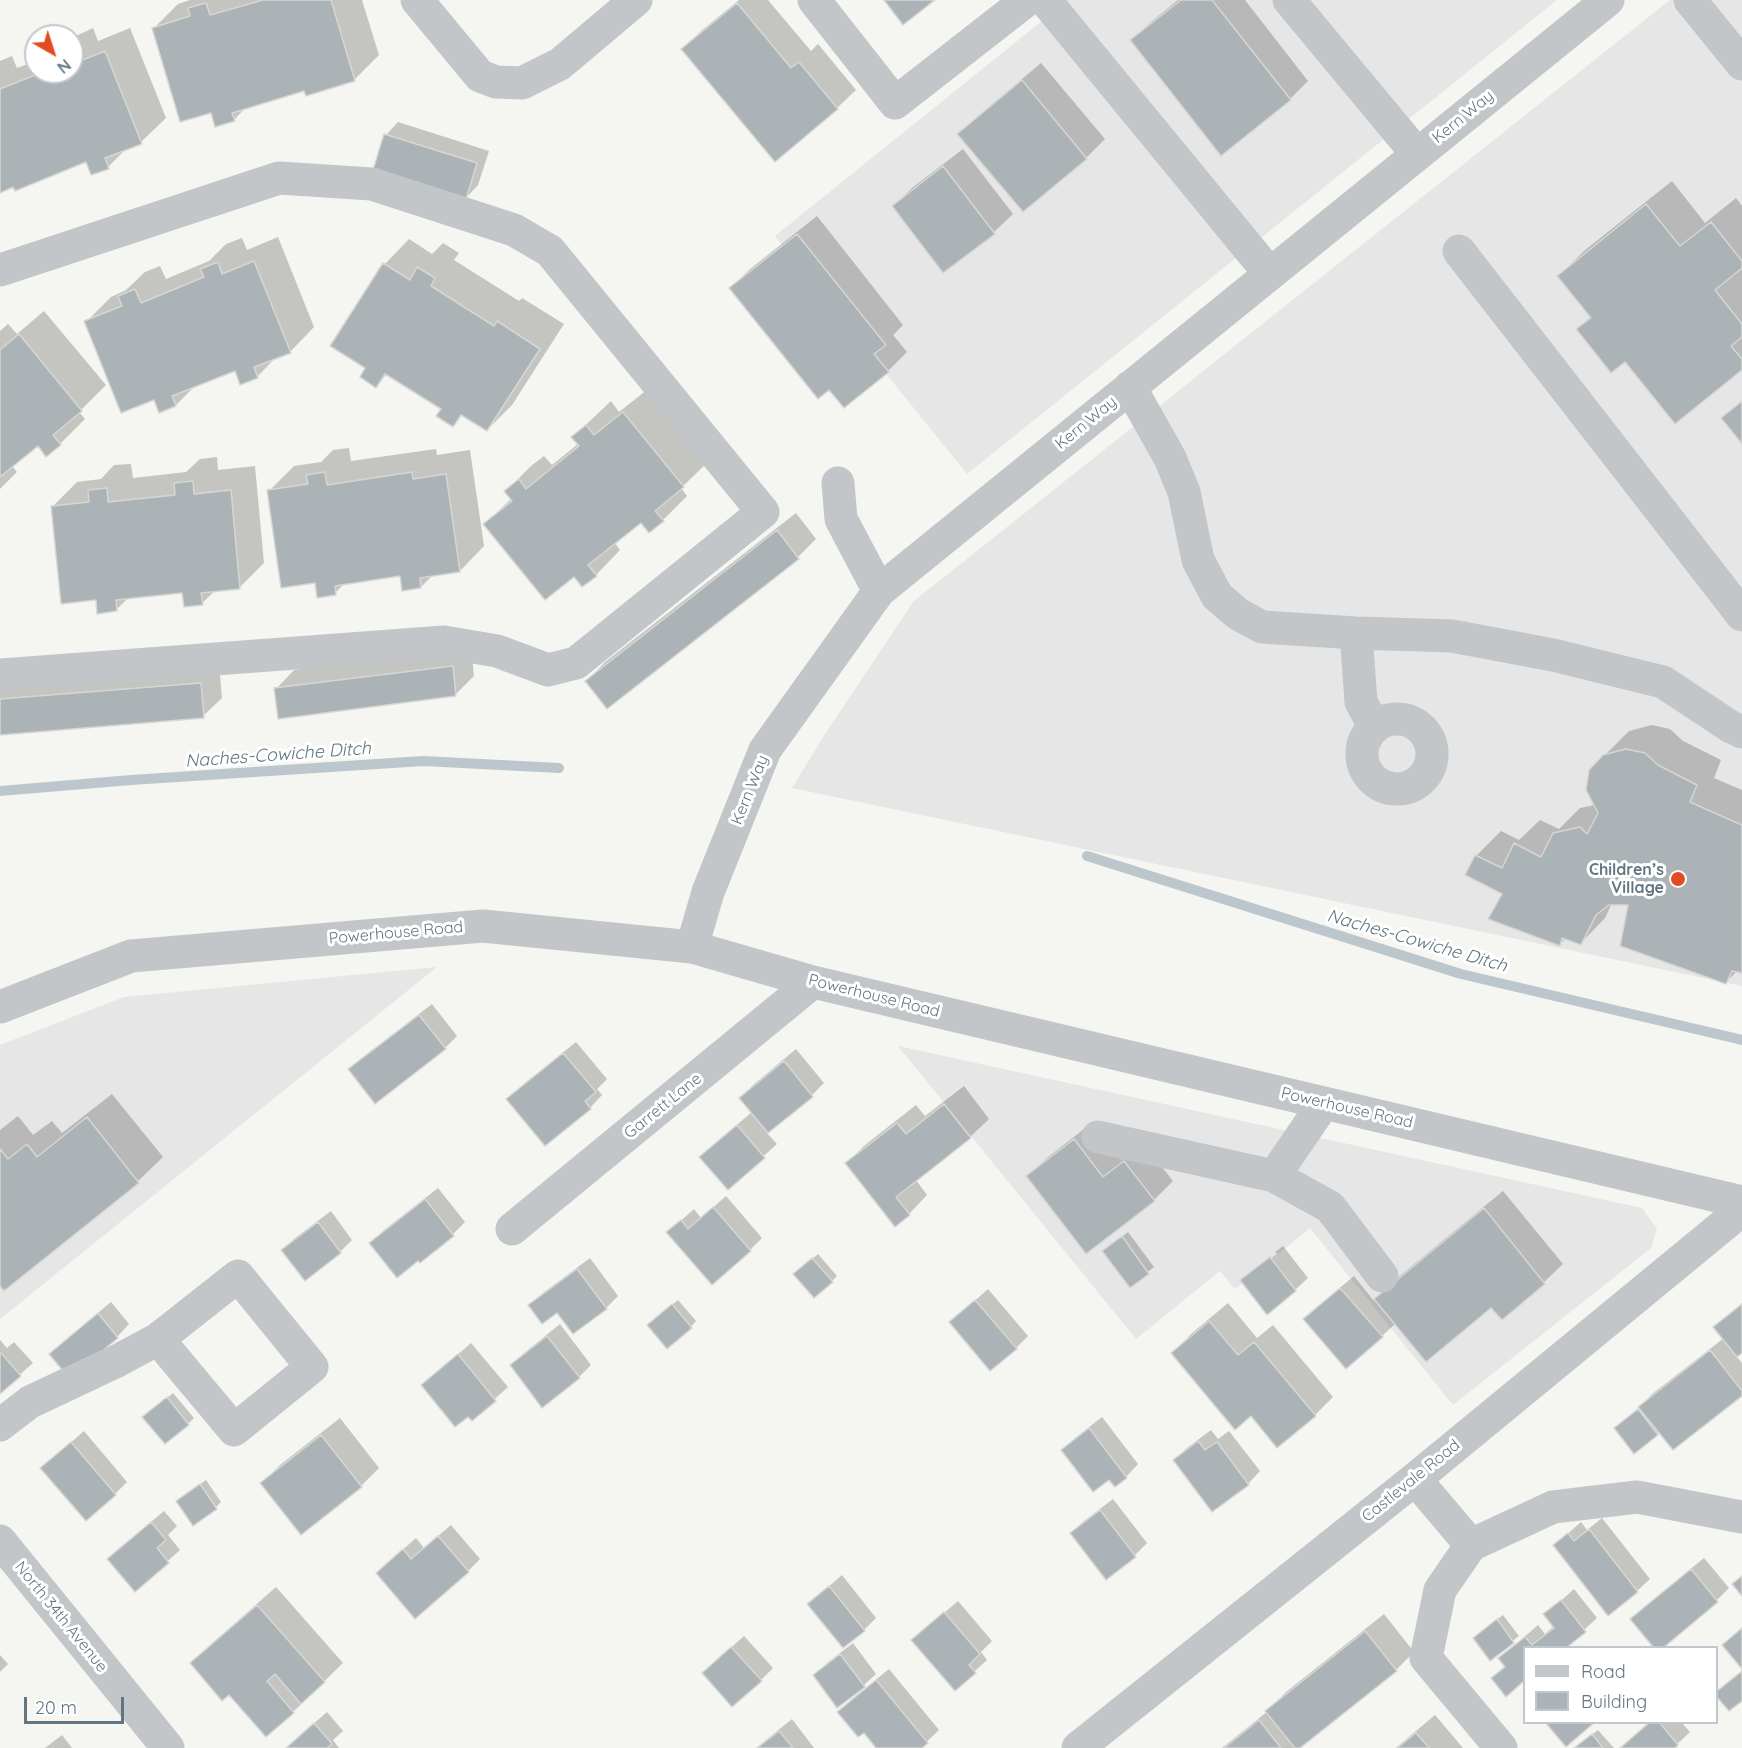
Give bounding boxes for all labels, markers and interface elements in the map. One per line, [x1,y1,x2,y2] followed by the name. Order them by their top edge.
[24,24,84,84] north arrow
[53,55,75,78] text: N
[1428,86,1498,148] street label: Kern Way
[1051,392,1121,454] street label: Kern Way
[184,738,372,772] water label: Naches-Cowiche Ditch
[727,752,773,828] street label: Kern Way
[1589,860,1664,898] place label: Children’s Village
[1669,870,1687,888] marker: Children’s Village
[1325,905,1509,977] water label: Naches-Cowiche Ditch
[328,918,464,948] street label: Powerhouse Road
[806,970,942,1022] street label: Powerhouse Road
[621,1069,705,1143] street label: Garrett Lane
[1279,1083,1415,1133] street label: Powerhouse Road
[1358,1436,1464,1526] street label: Castlevale Road
[11,1558,111,1676] street label: North 34th Avenue
[1523,1646,1718,1724] legend
[1581,1660,1626,1683] text: Road
[27,1685,128,1723] scale bar
[1581,1690,1647,1713] text: Building
[35,1696,77,1719] text: 20 m

